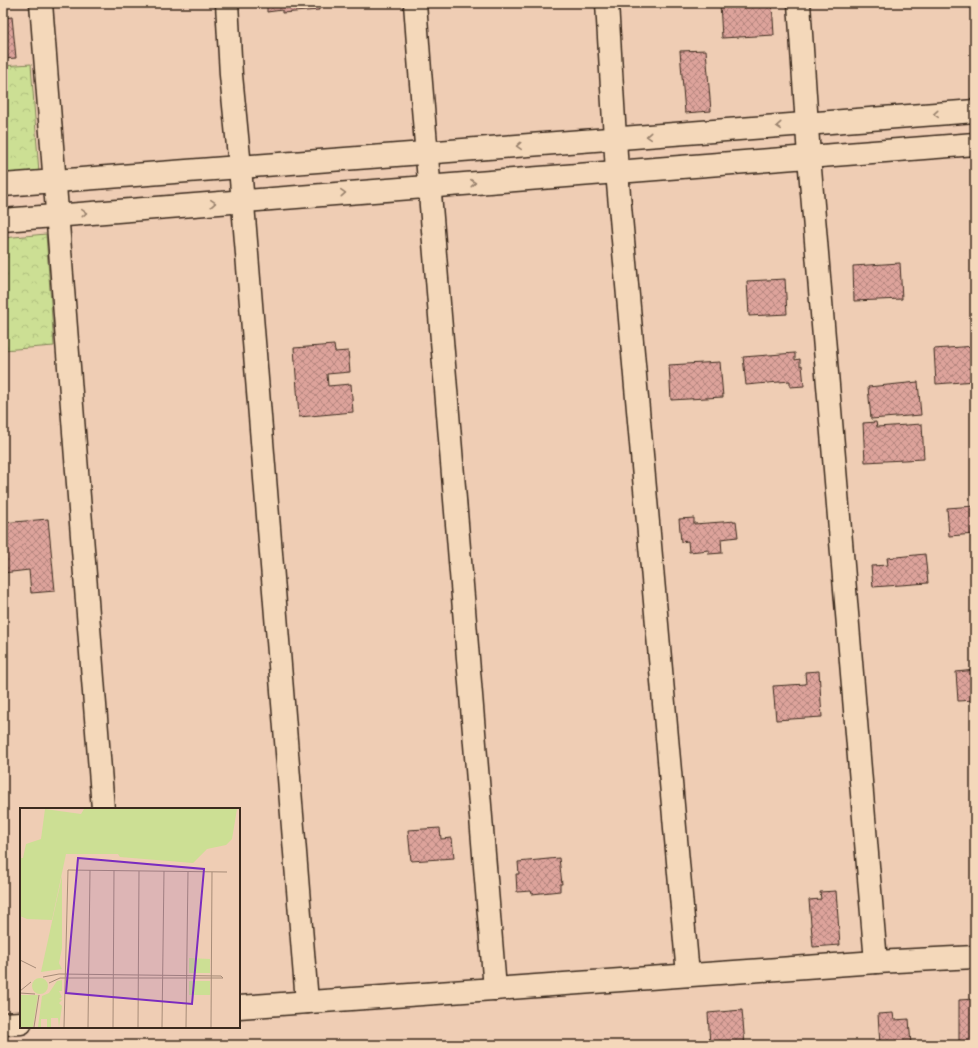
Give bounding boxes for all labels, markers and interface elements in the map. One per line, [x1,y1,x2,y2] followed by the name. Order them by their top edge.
[933,109,939,118] one-way arrow
[776,121,782,130] one-way arrow
[646,131,652,140] one-way arrow
[516,141,522,150] one-way arrow
[470,179,476,188] one-way arrow
[340,189,346,198] one-way arrow
[210,199,216,208] one-way arrow
[81,209,87,218] one-way arrow
[20,808,240,1028] inset map

